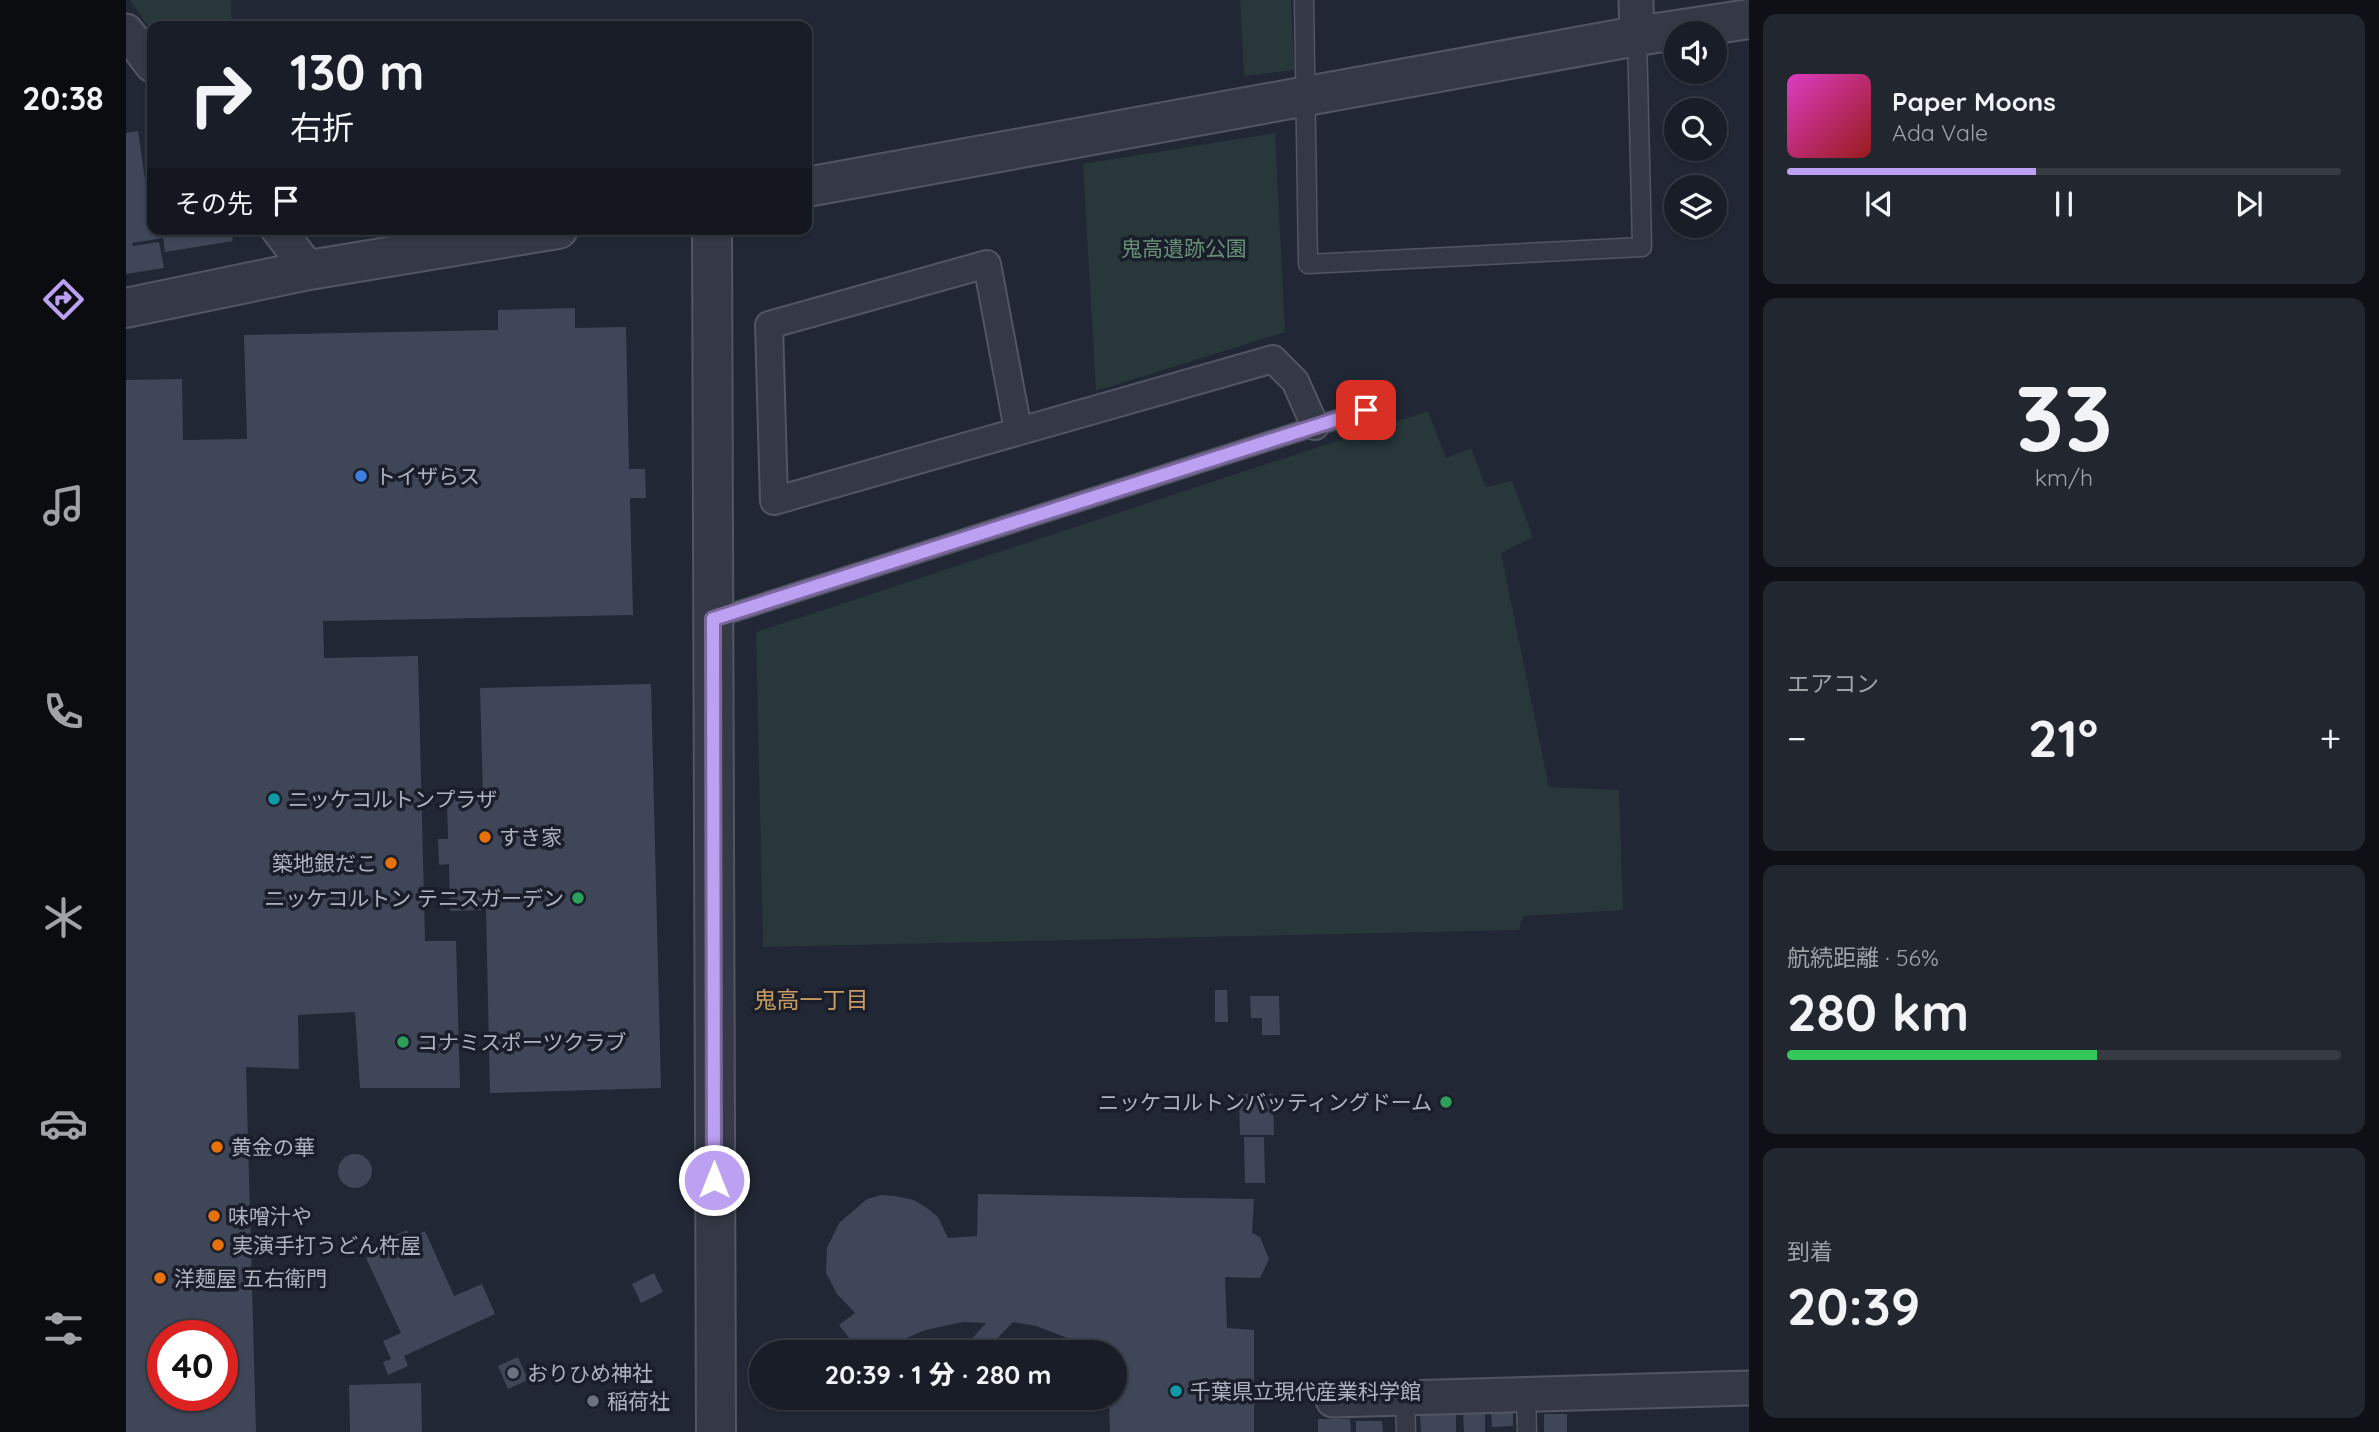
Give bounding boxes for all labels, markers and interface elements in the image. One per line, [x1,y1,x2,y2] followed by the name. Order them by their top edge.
[1664,21,1727,238] map controls
[1664,21,1727,84] button: sound
[290,41,424,102] text: 130 m
[175,49,266,140] icon: right
[22,78,104,118] text: 20:38
[1892,85,2056,118] text: Paper Moons
[1664,98,1727,161] button: search
[290,107,354,147] text: 右折
[1892,118,1988,147] text: Ada Vale
[1664,175,1727,238] button: layers
[267,182,305,220] icon: arrive
[1860,185,1898,223] icon: previous
[2045,185,2083,223] icon: pause
[2230,185,2268,223] icon: next
[175,187,253,220] text: その先
[1121,235,1247,261] park label: 鬼高遺跡公園
[39,275,88,324] icon: directions
[2015,360,2113,474] text: 33
[1336,380,1396,440] pin
[1347,391,1385,429] icon: arrive
[375,463,480,489] place label: トイザらス
[2035,463,2093,492] text: km/h
[353,468,369,484] marker: トイザらス
[39,481,88,530] icon: music
[1787,669,1879,698] text: エアコン
[39,687,88,736] icon: phone
[2028,705,2098,770] text: 21°
[1787,714,1807,762] text: −
[2320,714,2341,762] text: +
[288,786,497,812] place label: ニッケコルトンプラザ
[266,791,282,807] marker: ニッケコルトンプラザ
[499,824,562,850] place label: すき家
[477,829,493,845] marker: すき家
[272,850,377,876] place label: 築地銀だこ
[383,855,399,871] marker: 築地銀だこ
[264,885,564,911] place label: ニッケコルトン テニスガーデン
[570,890,586,906] marker: ニッケコルトン テニスガーデン
[39,893,88,942] icon: climate
[1787,943,1939,972] text: 航続距離 · 56%
[1787,979,1969,1044] text: 280 km
[754,985,869,1014] district label: 鬼高一丁目
[417,1029,627,1055] place label: コナミスポーツクラブ
[395,1034,411,1050] marker: コナミスポーツクラブ
[1098,1089,1432,1115] place label: ニッケコルトンバッティングドーム
[1438,1094,1454,1110] marker: ニッケコルトンバッティングドーム
[39,1099,88,1148] icon: car
[231,1134,315,1160] place label: 黄金の華
[209,1139,225,1155] marker: 黄金の華
[677,1143,751,1217] position arrow
[228,1203,312,1229] place label: 味噌汁や
[206,1208,222,1224] marker: 味噌汁や
[232,1232,421,1258] place label: 実演手打うどん杵屋
[210,1237,226,1253] marker: 実演手打うどん杵屋
[1787,1237,1833,1266] text: 到着
[174,1265,327,1291] place label: 洋麺屋 五右衛門
[152,1270,168,1286] marker: 洋麺屋 五右衛門
[1787,1273,1920,1338] text: 20:39
[39,1304,88,1353] icon: filters
[147,1320,238,1411] speed limit sign: 40
[825,1358,1051,1391] text: 20:39 · 1 分 · 280 m
[527,1360,653,1386] place label: おりひめ神社
[505,1365,521,1381] marker: おりひめ神社
[1190,1378,1421,1404] place label: 千葉県立現代産業科学館
[1168,1383,1184,1399] marker: 千葉県立現代産業科学館
[607,1388,670,1414] place label: 稲荷社
[585,1393,601,1409] marker: 稲荷社

